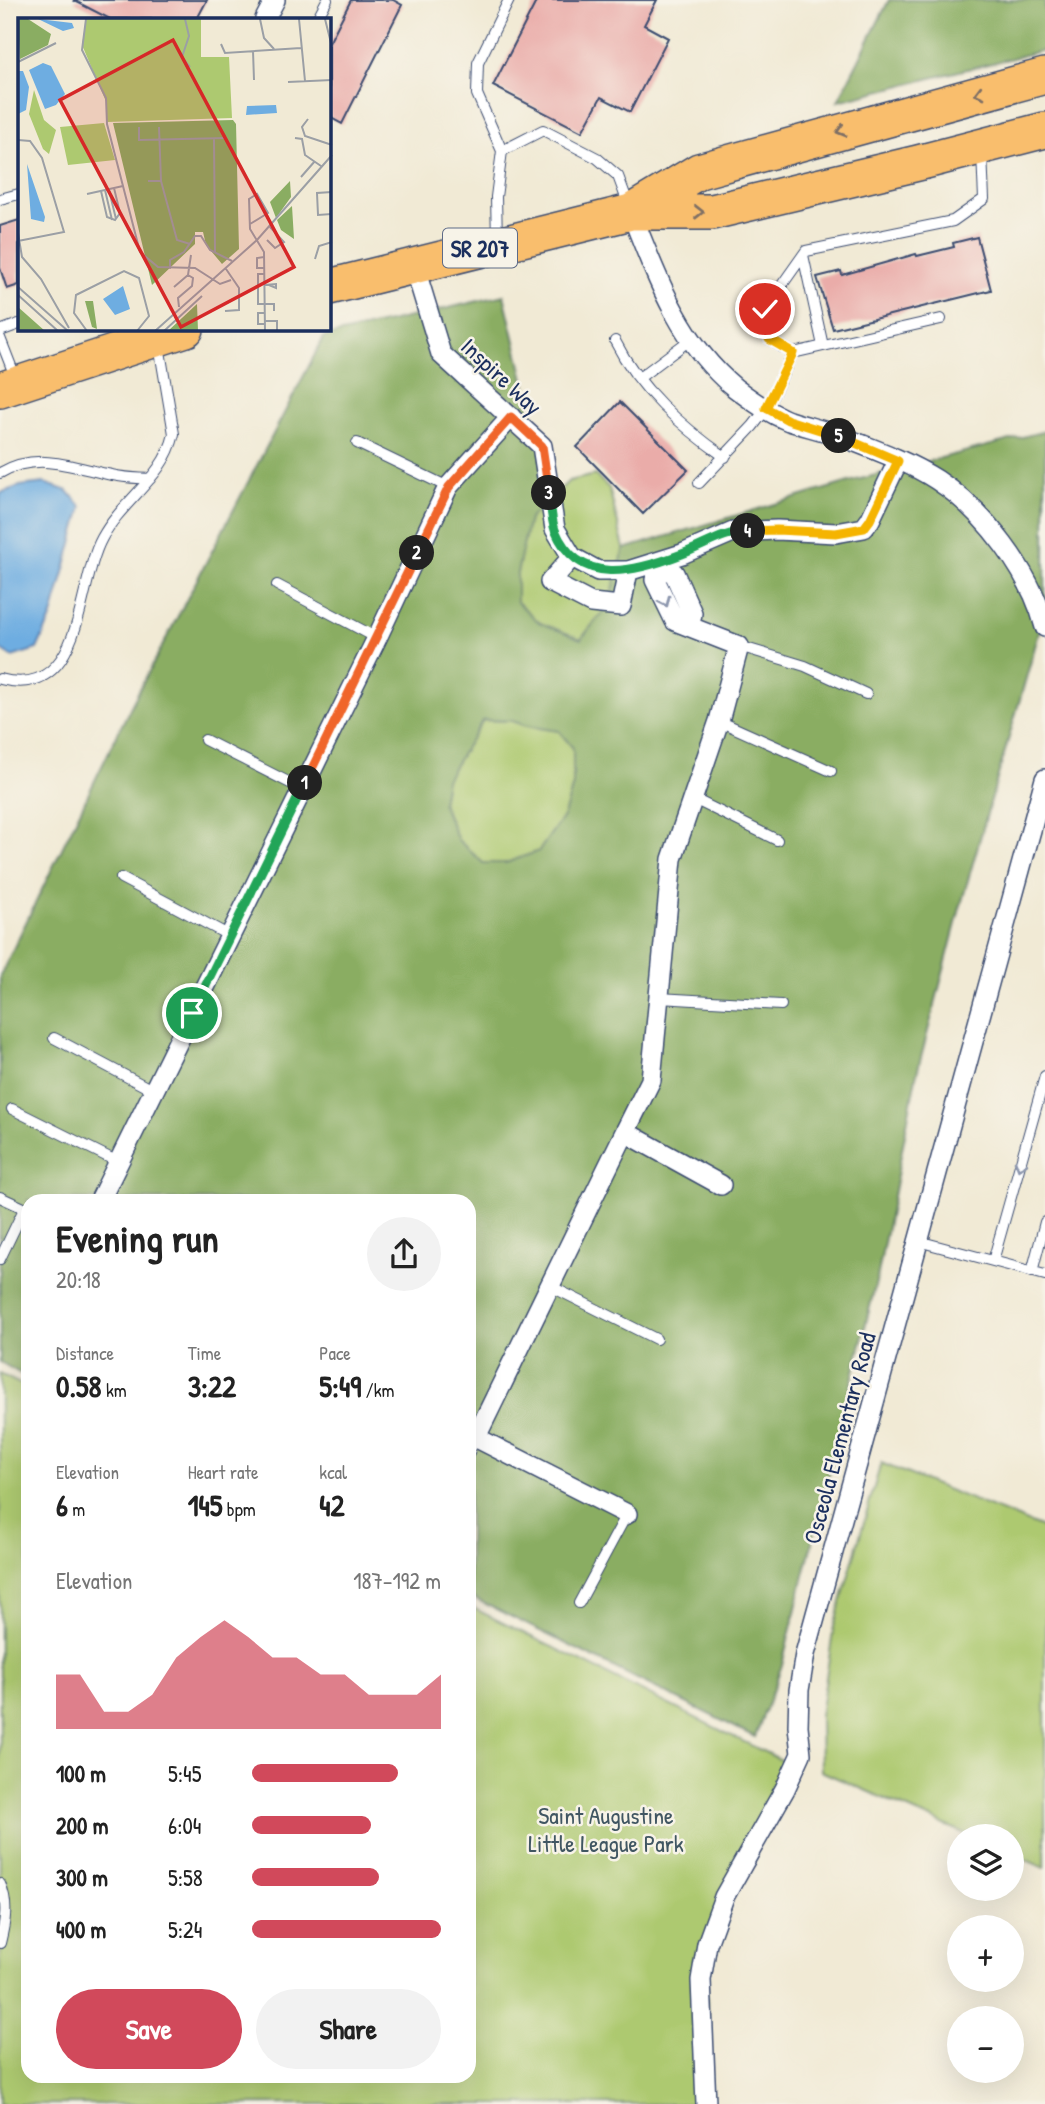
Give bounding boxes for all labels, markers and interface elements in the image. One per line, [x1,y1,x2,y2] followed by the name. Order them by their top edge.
[18,18,331,331] inset map
[973,85,985,99] one-way arrow
[835,123,847,137] one-way arrow
[695,204,705,220] one-way arrow
[443,229,517,268] road number: SR 207
[735,279,795,339] pin
[746,290,784,328] icon: check
[455,330,549,422] street label: Inspire Way
[822,418,856,453] pin: 5
[834,422,843,448] text: 5
[532,476,566,510] pin: 3
[544,479,553,505] text: 3
[730,514,766,548] pin: 4
[744,517,751,543] text: 4
[400,536,434,570] pin: 2
[412,539,421,565] text: 2
[657,595,671,607] one-way arrow
[288,766,322,800] pin: 1
[301,769,308,795] text: 1
[162,983,222,1043] pin
[173,994,211,1032] icon: arrive
[1014,1159,1028,1171] one-way arrow
[56,1212,219,1264] text: Evening run
[367,1217,441,1291] button: share
[56,1264,101,1295] text: 20:18
[795,1329,883,1547] street label: Osceola Elementary Road
[56,1340,114,1366] text: Distance
[188,1340,221,1366] text: Time
[319,1340,351,1366] text: Pace
[56,1366,102,1406] text: 0.58
[188,1366,236,1406] text: 3:22
[319,1366,361,1406] text: 5:49
[102,1377,127,1403] text: km
[361,1377,394,1403] text: /km
[56,1459,119,1485] text: Elevation
[188,1459,259,1485] text: Heart rate
[319,1459,347,1485] text: kcal
[56,1485,68,1525] text: 6
[188,1485,223,1525] text: 145
[319,1485,345,1525] text: 42
[68,1496,85,1522] text: m
[223,1496,256,1522] text: bpm
[56,1565,132,1596] text: Elevation
[353,1565,441,1596] text: 187–192 m
[56,1758,106,1789] text: 100 m
[168,1758,201,1789] text: 5:45
[528,1799,684,1859] park label: Saint Augustine Little League Park
[56,1810,108,1841] text: 200 m
[168,1810,201,1841] text: 6:04
[947,1824,1024,2083] map controls
[947,1824,1024,1901] button: layers
[56,1862,108,1893] text: 300 m
[168,1862,203,1893] text: 5:58
[56,1914,106,1945] text: 400 m
[168,1914,202,1945] text: 5:24
[947,1915,1024,1992] button: +
[56,1989,242,2069] button: Save
[256,1989,441,2069] button: Share
[947,2006,1024,2083] button: −

